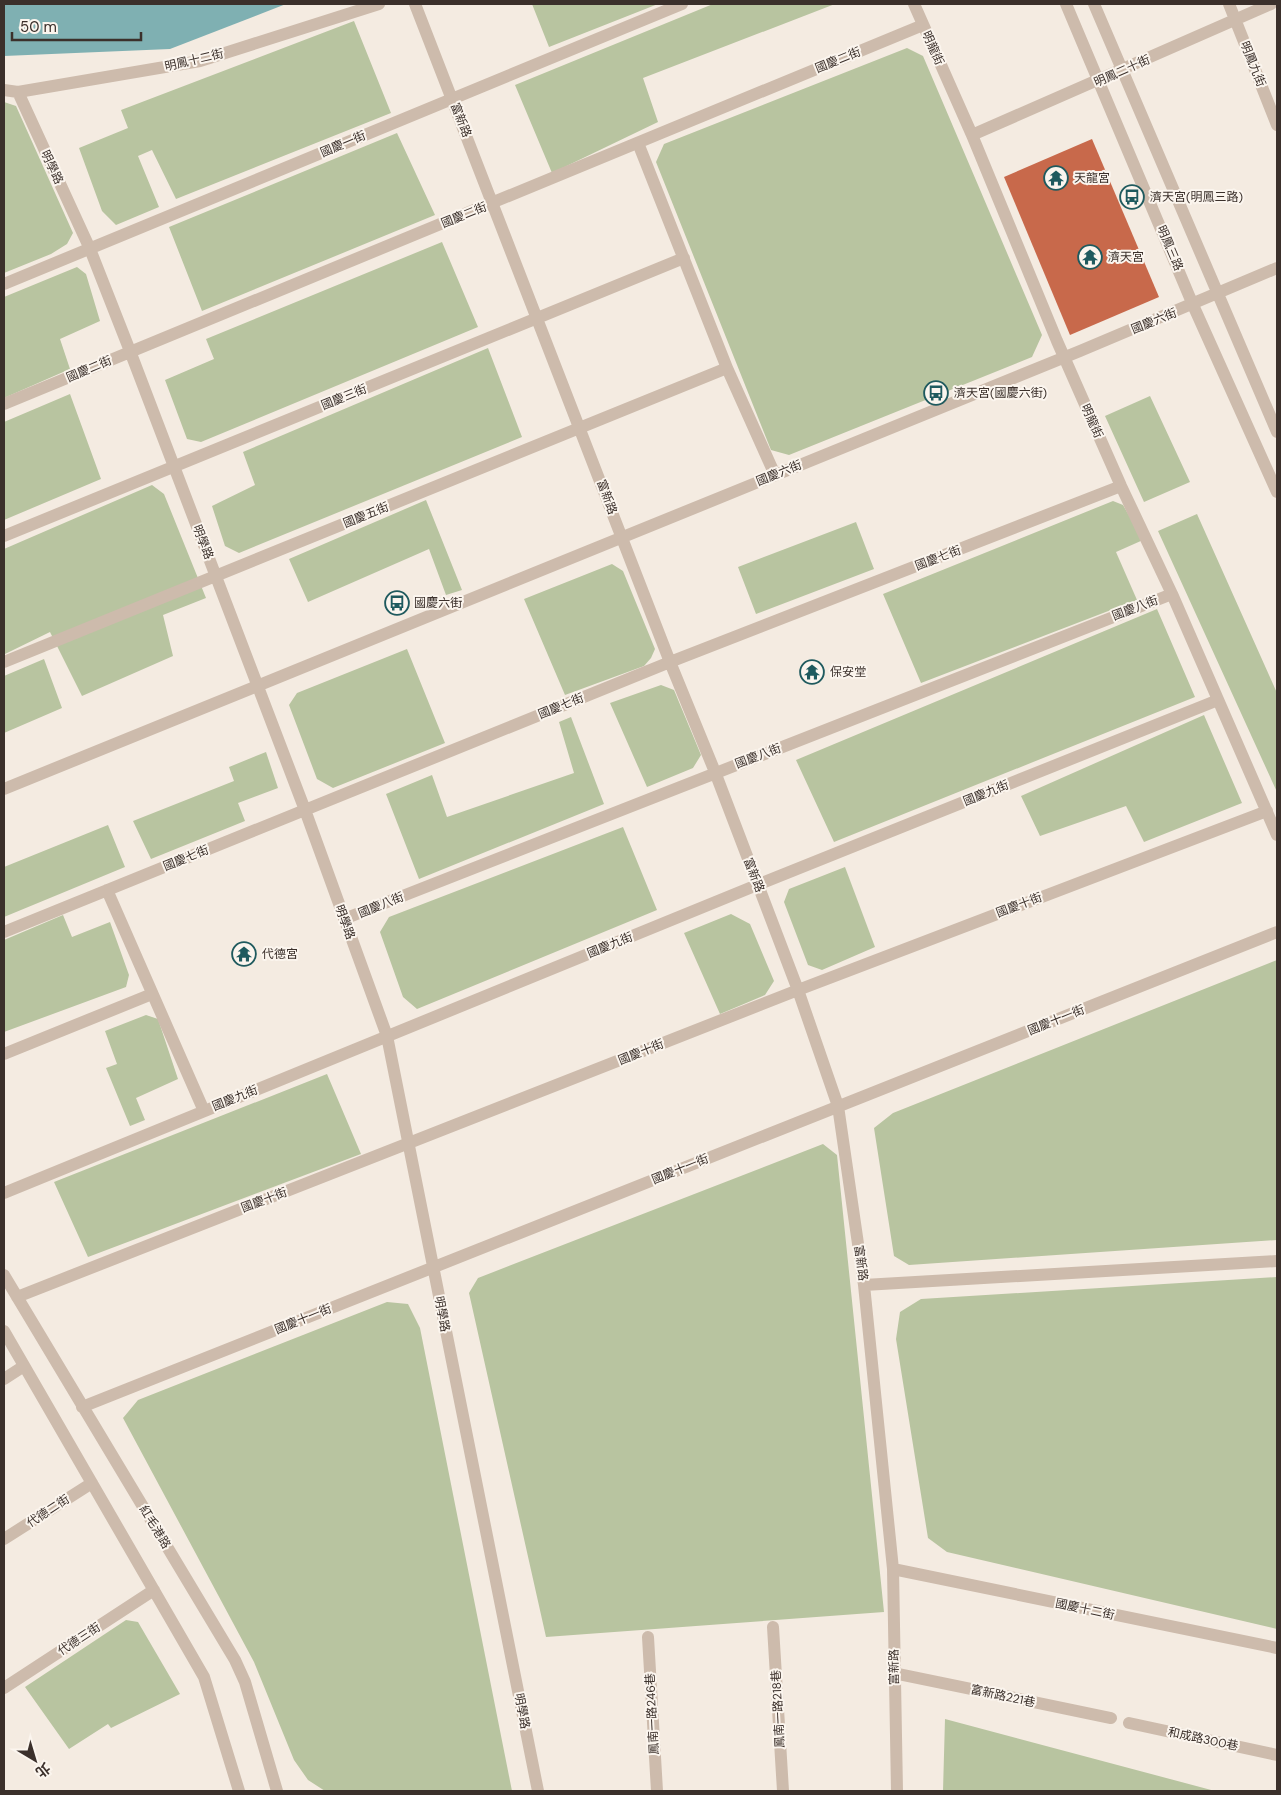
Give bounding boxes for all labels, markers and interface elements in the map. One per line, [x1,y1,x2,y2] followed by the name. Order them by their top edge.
[12,10,141,42] scale bar
[20,17,57,37] text: 50 m
[918,28,948,68] street label: 明龍街
[1237,39,1269,89] street label: 明鳳九街
[813,44,863,76] street label: 國慶二街
[163,45,225,75] street label: 明鳳十二街
[1091,51,1153,91] street label: 明鳳二十街
[447,100,475,140] street label: 富新路
[318,127,368,161] street label: 國慶一街
[37,147,67,187] street label: 明學路
[1043,165,1069,191] temple icon: 天龍宮
[1074,170,1110,186] place label: 天龍宮
[1119,184,1145,210] bus stop icon: 濟天宮(明鳳三路)
[1150,189,1243,205] place label: 濟天宮(明鳳三路)
[439,199,489,231] street label: 國慶二街
[1153,223,1187,273] street label: 明鳳三路
[1077,244,1103,270] temple icon: 濟天宮
[1108,249,1144,265] place label: 濟天宮
[1129,305,1179,337] street label: 國慶六街
[64,352,114,386] street label: 國慶二街
[923,380,949,406] bus stop icon: 濟天宮(國慶六街)
[319,381,369,413] street label: 國慶三街
[954,385,1047,401] place label: 濟天宮(國慶六街)
[1077,401,1107,441] street label: 明龍街
[754,457,804,489] street label: 國慶六街
[593,477,621,517] street label: 富新路
[341,499,391,531] street label: 國慶五街
[189,522,217,562] street label: 明學路
[913,542,963,574] street label: 國慶七街
[384,590,410,616] bus stop icon: 國慶六街
[1110,592,1160,624] street label: 國慶八街
[414,595,462,611] place label: 國慶六街
[799,659,825,685] temple icon: 保安堂
[830,664,866,680] place label: 保安堂
[536,690,586,722] street label: 國慶七街
[733,740,783,772] street label: 國慶八街
[961,777,1011,809] street label: 國慶九街
[161,842,211,874] street label: 國慶七街
[740,855,768,895] street label: 富新路
[356,889,406,921] street label: 國慶八街
[994,889,1044,921] street label: 國慶十街
[331,902,359,942] street label: 明學路
[585,929,635,961] street label: 國慶九街
[231,941,257,967] temple icon: 代德宮
[262,946,298,962] place label: 代德宮
[1025,1001,1087,1039] street label: 國慶十一街
[616,1036,666,1068] street label: 國慶十街
[210,1082,260,1114] street label: 國慶九街
[649,1150,711,1188] street label: 國慶十一街
[239,1184,289,1216] street label: 國慶十街
[851,1244,871,1282] street label: 富新路
[431,1295,453,1333] street label: 明學路
[272,1300,334,1338] street label: 國慶十一街
[24,1491,72,1531] street label: 代德二街
[136,1502,174,1552] street label: 紅毛港路
[1054,1595,1116,1623] street label: 國慶十二街
[55,1619,103,1659] street label: 代德三街
[886,1649,902,1685] street label: 富新路
[768,1670,788,1748] street label: 鳳南一路218巷
[642,1673,662,1755] street label: 鳳南一路246巷
[969,1681,1037,1711] street label: 富新路221巷
[511,1692,533,1730] street label: 明學路
[1166,1724,1240,1754] street label: 和成路300巷
[10,1735,60,1785] north arrow
[32,1759,54,1782] text: 北

